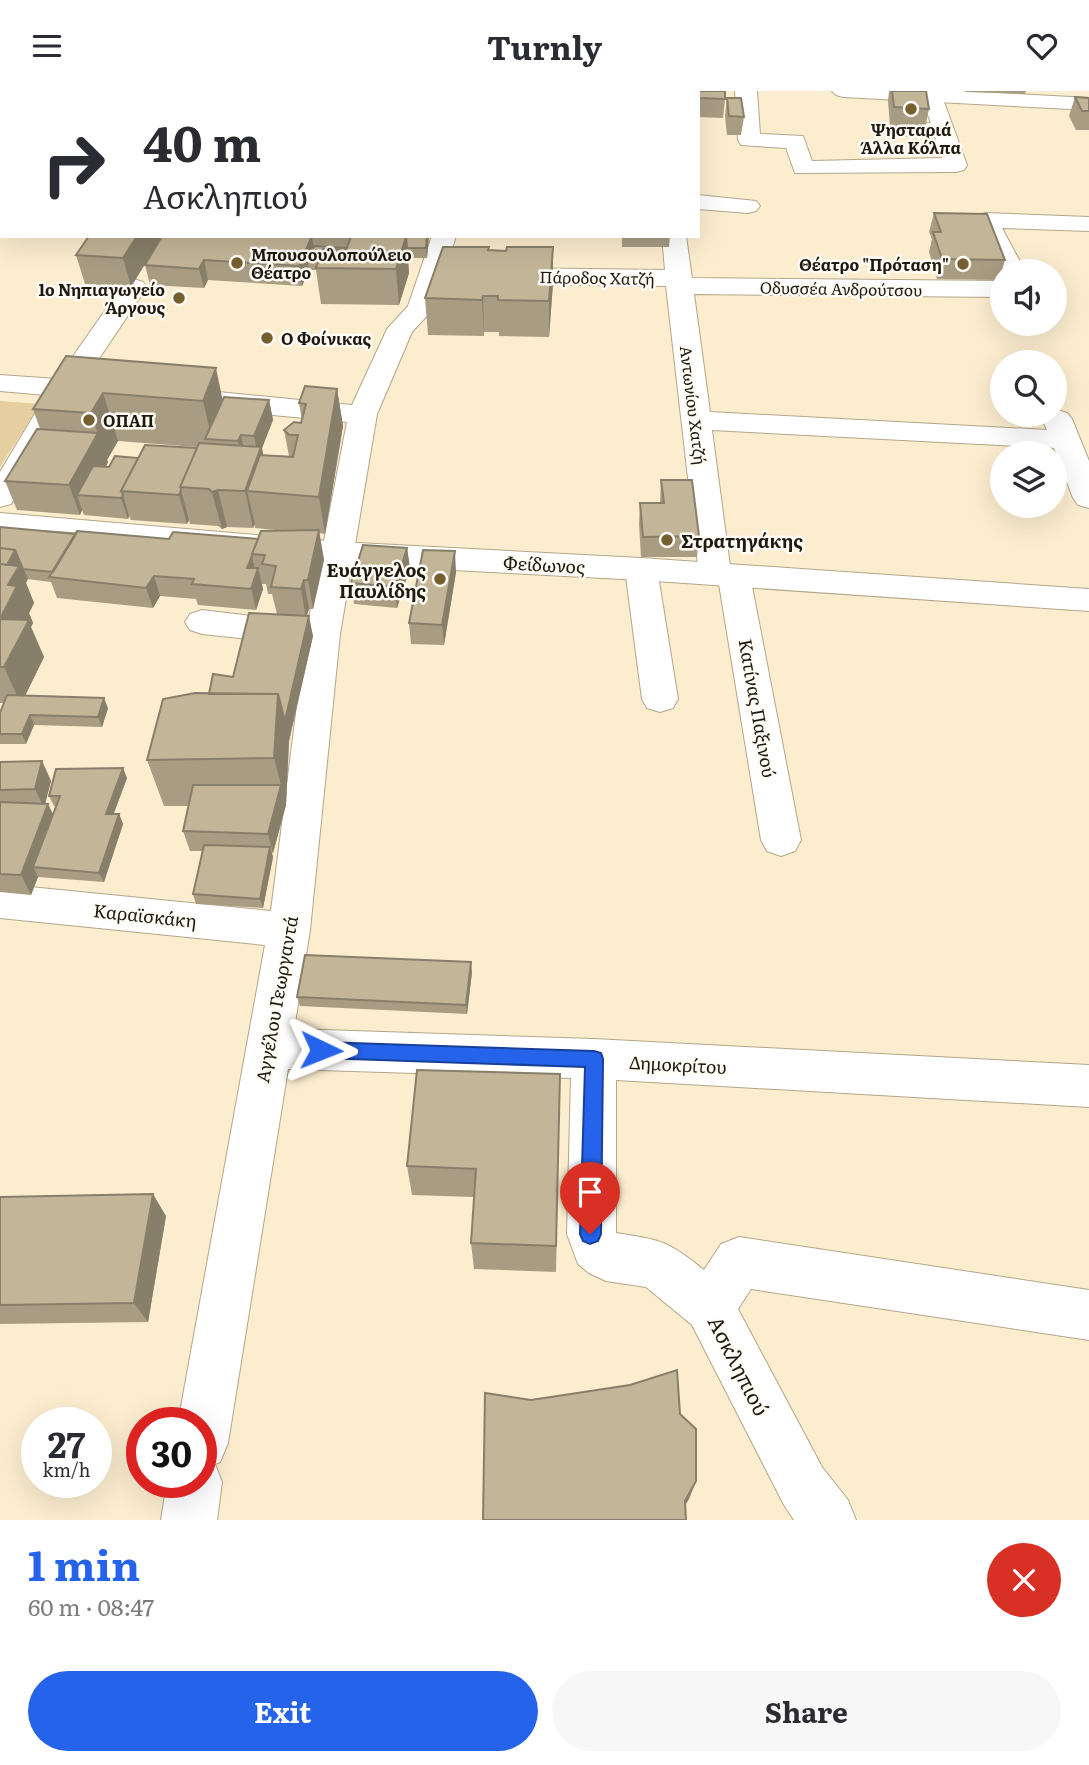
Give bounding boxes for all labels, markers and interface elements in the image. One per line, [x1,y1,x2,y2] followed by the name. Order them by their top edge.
[487,22,602,70] text: Turnly
[28,27,66,65] icon: menu
[1023,27,1061,65] icon: heart
[903,101,919,117] marker: Ψησταριά Άλλα Κόλπα
[143,104,261,177] text: 40 m
[860,117,961,159] place label: Ψησταριά Άλλα Κόλπα
[28,119,119,210] icon: right
[143,171,308,219] text: Ασκληπιού
[251,242,412,284] place label: Μπουσουλοπούλειο Θέατρο
[799,252,949,276] place label: Θέατρο "Πρόταση"
[229,255,245,271] marker: Μπουσουλοπούλειο Θέατρο
[955,256,971,272] marker: Θέατρο "Πρόταση"
[990,259,1067,518] map controls
[990,259,1067,336] button: sound
[539,264,655,290] street label: Πάροδος Χατζή
[760,275,922,301] street label: Οδυσσέα Ανδρούτσου
[38,277,165,319] place label: 1ο Νηπιαγωγείο Άργους
[171,290,187,306] marker: 1ο Νηπιαγωγείο Άργους
[281,326,372,350] place label: Ο Φοίνικας
[259,330,275,346] marker: Ο Φοίνικας
[675,344,713,466] street label: Αντωνίου Χατζή
[990,350,1067,427] button: search
[103,408,154,432] place label: ΟΠΑΠ
[81,412,97,428] marker: ΟΠΑΠ
[990,441,1067,518] button: layers
[681,527,803,554] place label: Στρατηγάκης
[659,532,675,548] marker: Στρατηγάκης
[502,548,586,580] street label: Φείδωνος
[326,556,426,604] place label: Ευάγγελος Παυλίδης
[432,571,448,587] marker: Ευάγγελος Παυλίδης
[733,636,783,780] street label: Κατίνας Παξινού
[92,896,198,934] street label: Καραϊσκάκη
[248,913,304,1085] street label: Αγγέλου Γεωργαντά
[284,1013,358,1087] position arrow
[629,1048,727,1080] street label: Δημοκρίτου
[560,1162,620,1234] pin
[571,1173,609,1211] icon: arrive
[702,1310,778,1420] street label: Ασκληπιού
[126,1407,217,1498] speed limit sign: 30
[48,1417,85,1469] text: 27
[43,1456,90,1483] text: km/h
[28,1532,140,1594] text: 1 min
[987,1543,1061,1617] button: close
[28,1589,154,1623] text: 60 m · 08:47
[28,1671,538,1751] button: Exit
[552,1671,1061,1751] button: Share

